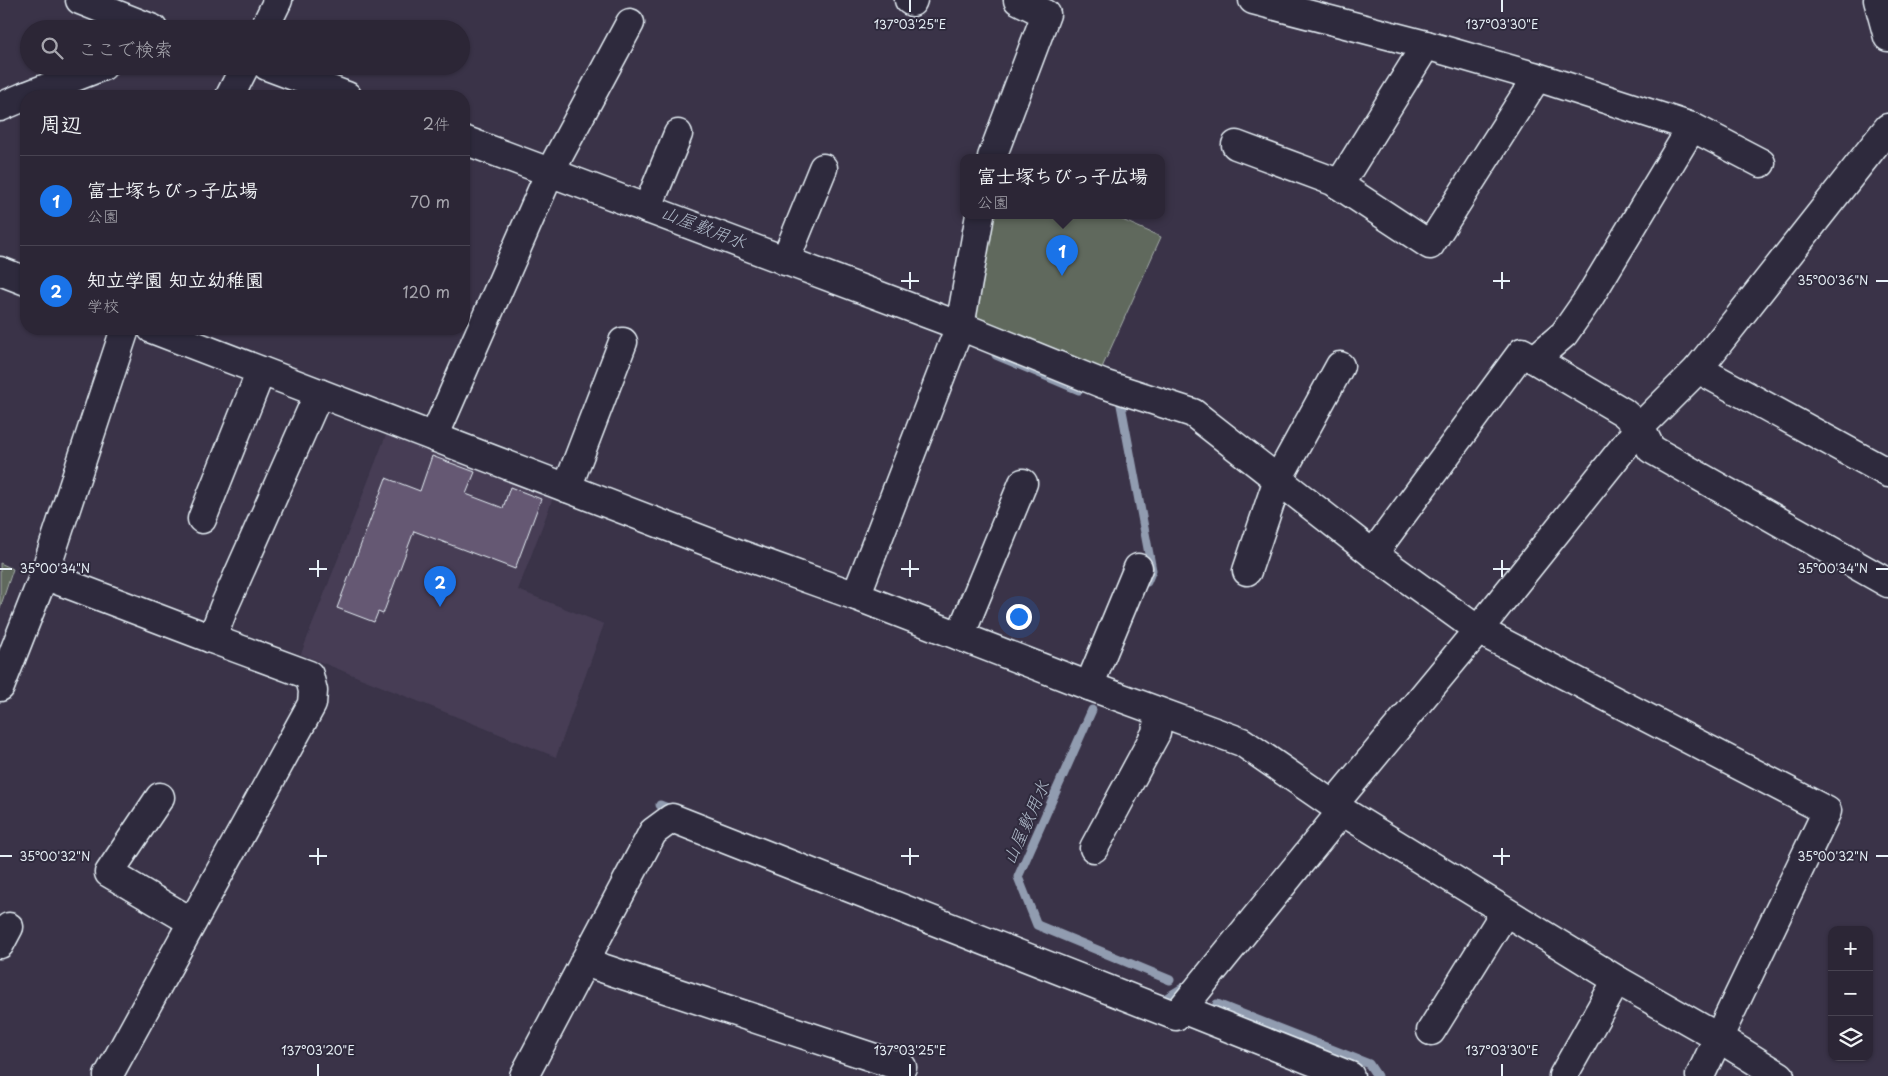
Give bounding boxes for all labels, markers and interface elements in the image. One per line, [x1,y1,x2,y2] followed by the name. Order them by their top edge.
[874,15,946,33] text: 137°03'25"E
[1465,15,1539,33] text: 137°03'30"E
[20,20,470,75] search box
[38,34,66,62] icon: search
[78,34,173,62] text: ここで検索
[40,107,82,139] text: 周辺
[423,111,450,135] text: 2件
[960,154,1165,219] popup
[977,161,1148,189] text: 富士塚ちびっ子広場
[87,175,258,203] text: 富士塚ちびっ子広場
[52,189,60,213] text: 1
[410,189,450,213] text: 70 m
[977,189,1009,213] text: 公園
[657,197,751,255] water label: 山屋敷用水
[87,203,119,227] text: 公園
[1046,235,1078,276] pin: 1
[87,265,264,293] text: 知立学園 知立幼稚園
[1798,271,1868,289] text: 35°00'36"N
[50,279,62,303] text: 2
[403,279,450,303] text: 120 m
[87,293,119,317] text: 学校
[20,559,90,577] text: 35°00'34"N
[1798,559,1868,577] text: 35°00'34"N
[424,566,456,607] pin: 2
[1006,604,1032,630] your location
[994,775,1056,869] water label: 山屋敷用水
[20,847,90,865] text: 35°00'32"N
[1798,847,1868,865] text: 35°00'32"N
[1828,926,1873,1061] map controls
[1828,926,1873,971] button: +
[1828,971,1873,1016] button: −
[1828,1016,1873,1061] button: layers
[281,1041,355,1059] text: 137°03'20"E
[874,1041,946,1059] text: 137°03'25"E
[1465,1041,1539,1059] text: 137°03'30"E

